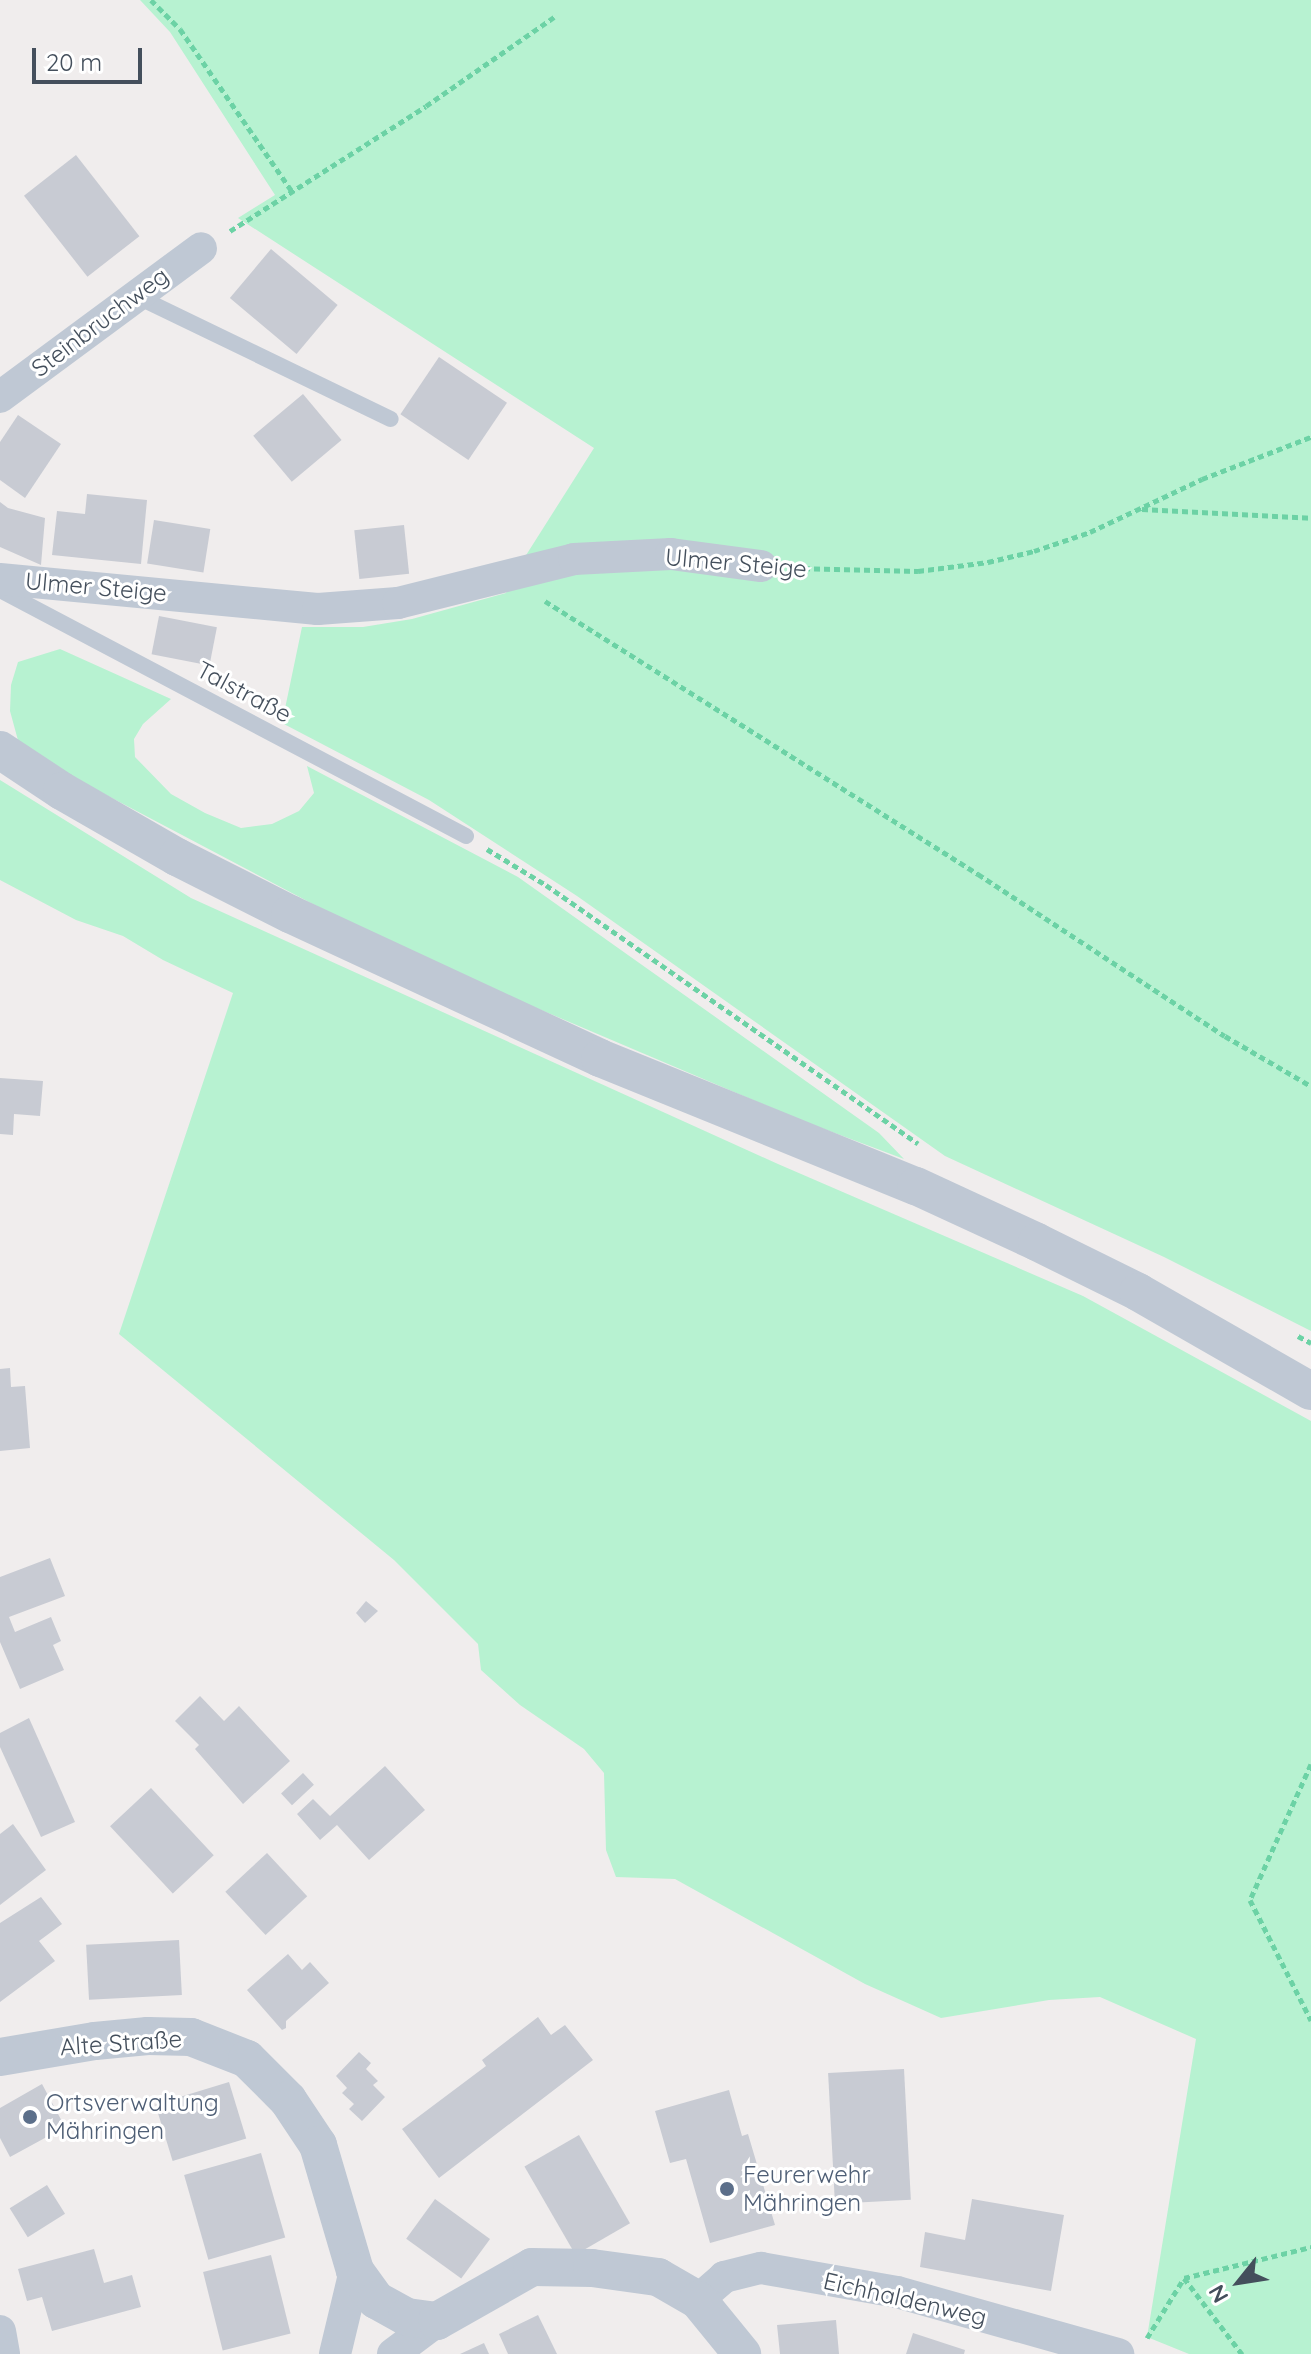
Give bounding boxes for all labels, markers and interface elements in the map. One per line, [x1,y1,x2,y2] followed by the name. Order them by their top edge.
[36,32,146,82] scale bar
[46,47,102,77] text: 20 m
[26,261,174,383] street label: Steinbruchweg
[664,542,808,584] street label: Ulmer Steige
[24,566,168,608] street label: Ulmer Steige
[192,655,296,729] street label: Talstraße
[59,2024,183,2062] street label: Alte Straße
[46,2089,219,2145] place label: Ortsverwaltung Mähringen
[21,2108,39,2126] marker: Ortsverwaltung Mähringen
[743,2161,871,2217] place label: Feurerwehr Mähringen
[718,2180,736,2198] marker: Feurerwehr Mähringen
[1199,2242,1279,2322] north arrow
[821,2266,989,2332] street label: Eichhaldenweg
[1202,2280,1234,2308] text: N

